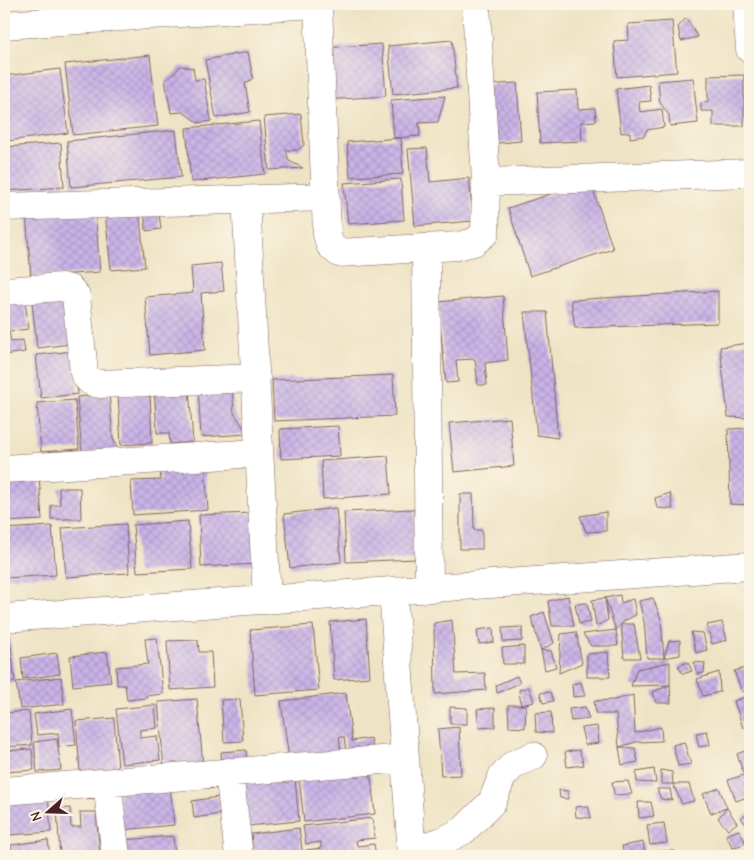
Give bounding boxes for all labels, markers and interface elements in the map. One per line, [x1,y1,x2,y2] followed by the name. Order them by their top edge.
[22,788,72,838] north arrow
[27,809,46,823] text: N

